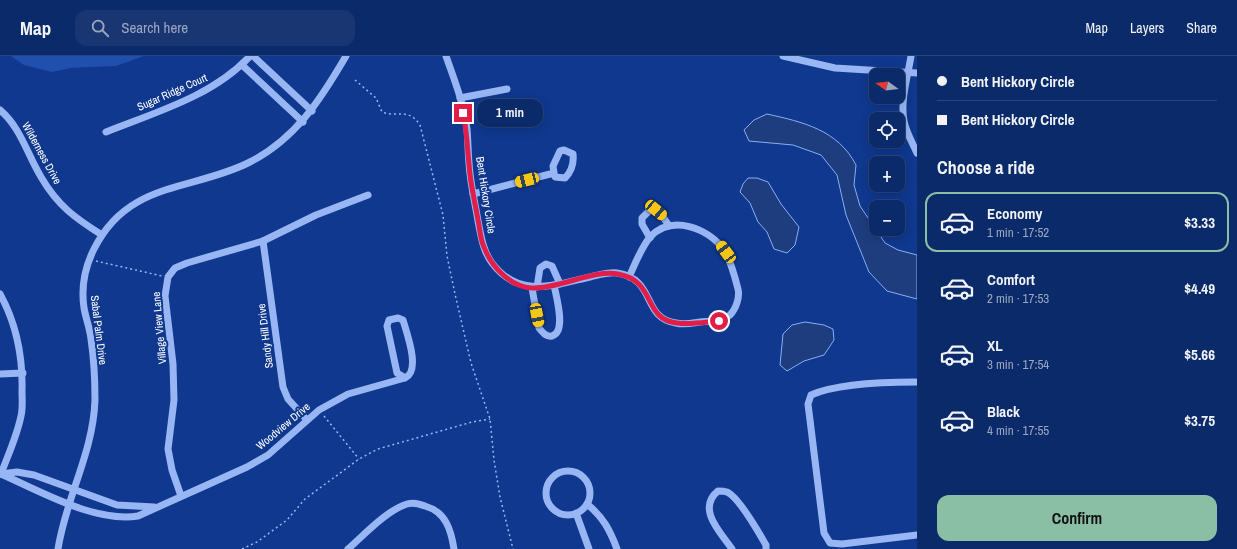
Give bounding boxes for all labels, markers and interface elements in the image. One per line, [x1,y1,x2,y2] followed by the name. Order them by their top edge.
[75,10,355,46] search box
[20,15,51,41] text: Map
[89,17,111,39] icon: search
[121,17,188,38] text: Search here
[1086,19,1108,37] text: Map
[1130,19,1164,37] text: Layers
[1186,19,1217,37] text: Share
[869,68,905,104] north arrow
[869,68,905,236] map controls
[135,70,210,114] street label: Sugar Ridge Court
[961,71,1074,92] text: Bent Hickory Circle
[477,99,543,127] callout: 1 min
[454,104,472,122] route end
[496,104,524,121] text: 1 min
[961,109,1074,130] text: Bent Hickory Circle
[869,112,905,148] button: locate
[19,119,65,187] street label: Wilderness Drive
[937,155,1035,180] text: Choose a ride
[473,156,499,234] street label: Bent Hickory Circle
[869,156,905,192] button: +
[514,171,540,189] car
[643,198,669,222] car
[869,200,905,236] button: −
[987,203,1042,224] text: Economy
[939,204,975,240] icon: car
[1184,212,1215,233] text: $3.33
[987,224,1049,241] text: 1 min · 17:52
[714,239,738,265] car
[987,269,1035,290] text: Comfort
[939,270,975,306] icon: car
[1184,278,1215,299] text: $4.49
[987,290,1049,307] text: 2 min · 17:53
[149,291,169,365] street label: Village View Lane
[88,294,110,366] street label: Sabal Palm Drive
[529,302,545,328] car
[254,303,276,369] street label: Sandy Hill Drive
[710,312,728,330] route start
[987,335,1003,356] text: XL
[939,336,975,372] icon: car
[1184,344,1215,365] text: $5.66
[987,356,1049,373] text: 3 min · 17:54
[253,399,313,453] street label: Woodview Drive
[987,401,1020,422] text: Black
[939,402,975,438] icon: car
[1184,410,1215,431] text: $3.75
[987,422,1049,439] text: 4 min · 17:55
[937,495,1217,541] button: Confirm

